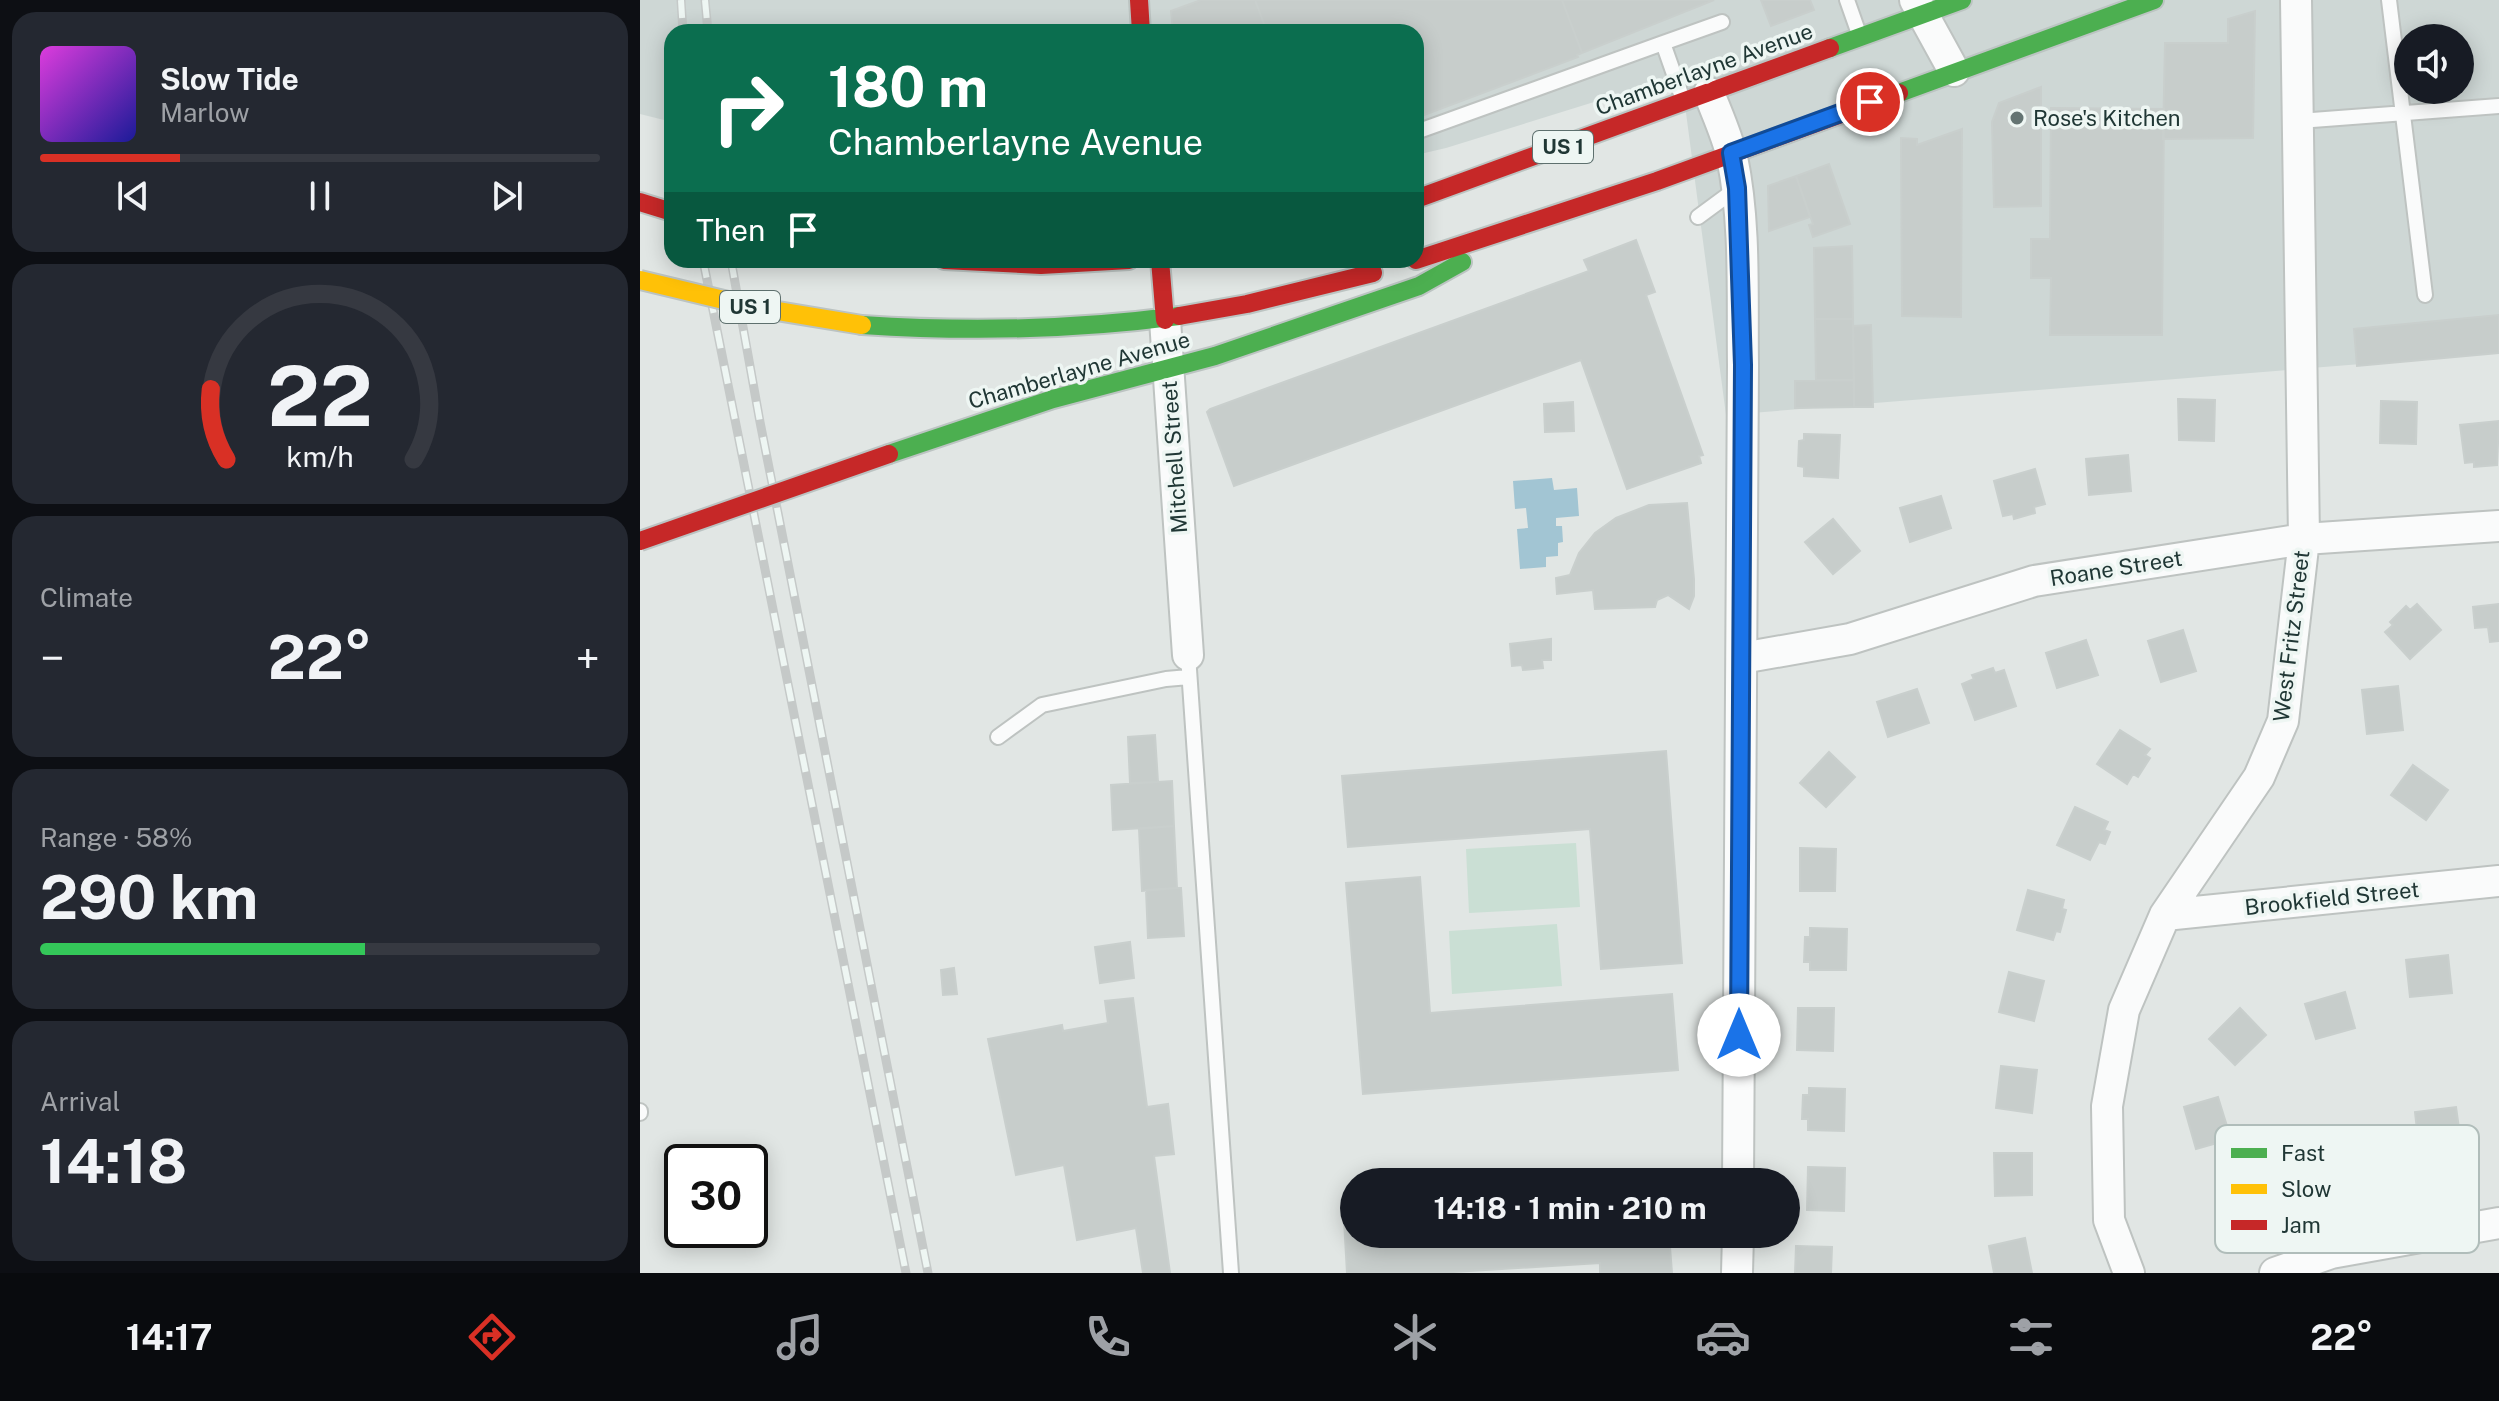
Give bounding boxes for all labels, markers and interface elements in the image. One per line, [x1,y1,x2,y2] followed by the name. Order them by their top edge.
[1592,18,1816,120] street label: Chamberlayne Avenue
[2394,24,2474,104] map controls
[2394,24,2474,104] button: sound
[828,54,988,120] text: 180 m
[696,56,800,160] icon: right
[160,61,299,97] text: Slow Tide
[1836,68,1904,136] pin
[1848,80,1892,124] icon: arrive
[160,97,250,128] text: Marlow
[2033,105,2181,131] place label: Rose's Kitchen
[2008,109,2026,127] marker: Rose's Kitchen
[828,121,1203,163] text: Chamberlayne Avenue
[1533,131,1593,163] road number: US 1
[111,174,155,218] icon: previous
[298,174,342,218] icon: pause
[485,174,529,218] icon: next
[781,208,825,252] icon: arrive
[696,212,765,248] text: Then
[720,291,780,323] road number: US 1
[965,326,1193,414] street label: Chamberlayne Avenue
[267,347,373,445] text: 22
[1156,380,1192,534] street label: Mitchell Street
[286,440,354,473] text: km/h
[2048,545,2184,591] street label: Roane Street
[2268,549,2314,723] street label: West Fritz Street
[40,582,133,613] text: Climate
[268,622,372,693] text: 22°
[40,632,64,684] text: −
[576,632,600,684] text: +
[40,822,192,853] text: Range · 58%
[40,862,258,933] text: 290 km
[2243,876,2421,920] street label: Brookfield Street
[1697,993,1781,1077] position arrow
[40,1086,120,1117] text: Arrival
[2215,1125,2479,1253] legend
[40,1126,187,1197] text: 14:18
[2281,1140,2325,1166] text: Fast
[664,1144,768,1248] speed limit sign: 30
[2281,1176,2331,1202] text: Slow
[1433,1190,1707,1226] text: 14:18 · 1 min · 210 m
[2281,1212,2321,1238] text: Jam
[464,1309,520,1365] icon: directions
[772,1309,828,1365] icon: music
[1080,1309,1136,1365] icon: phone
[1387,1309,1443,1365] icon: climate
[1695,1309,1751,1365] icon: car
[2003,1309,2059,1365] icon: filters
[126,1316,213,1358] text: 14:17
[2310,1316,2373,1358] text: 22°

